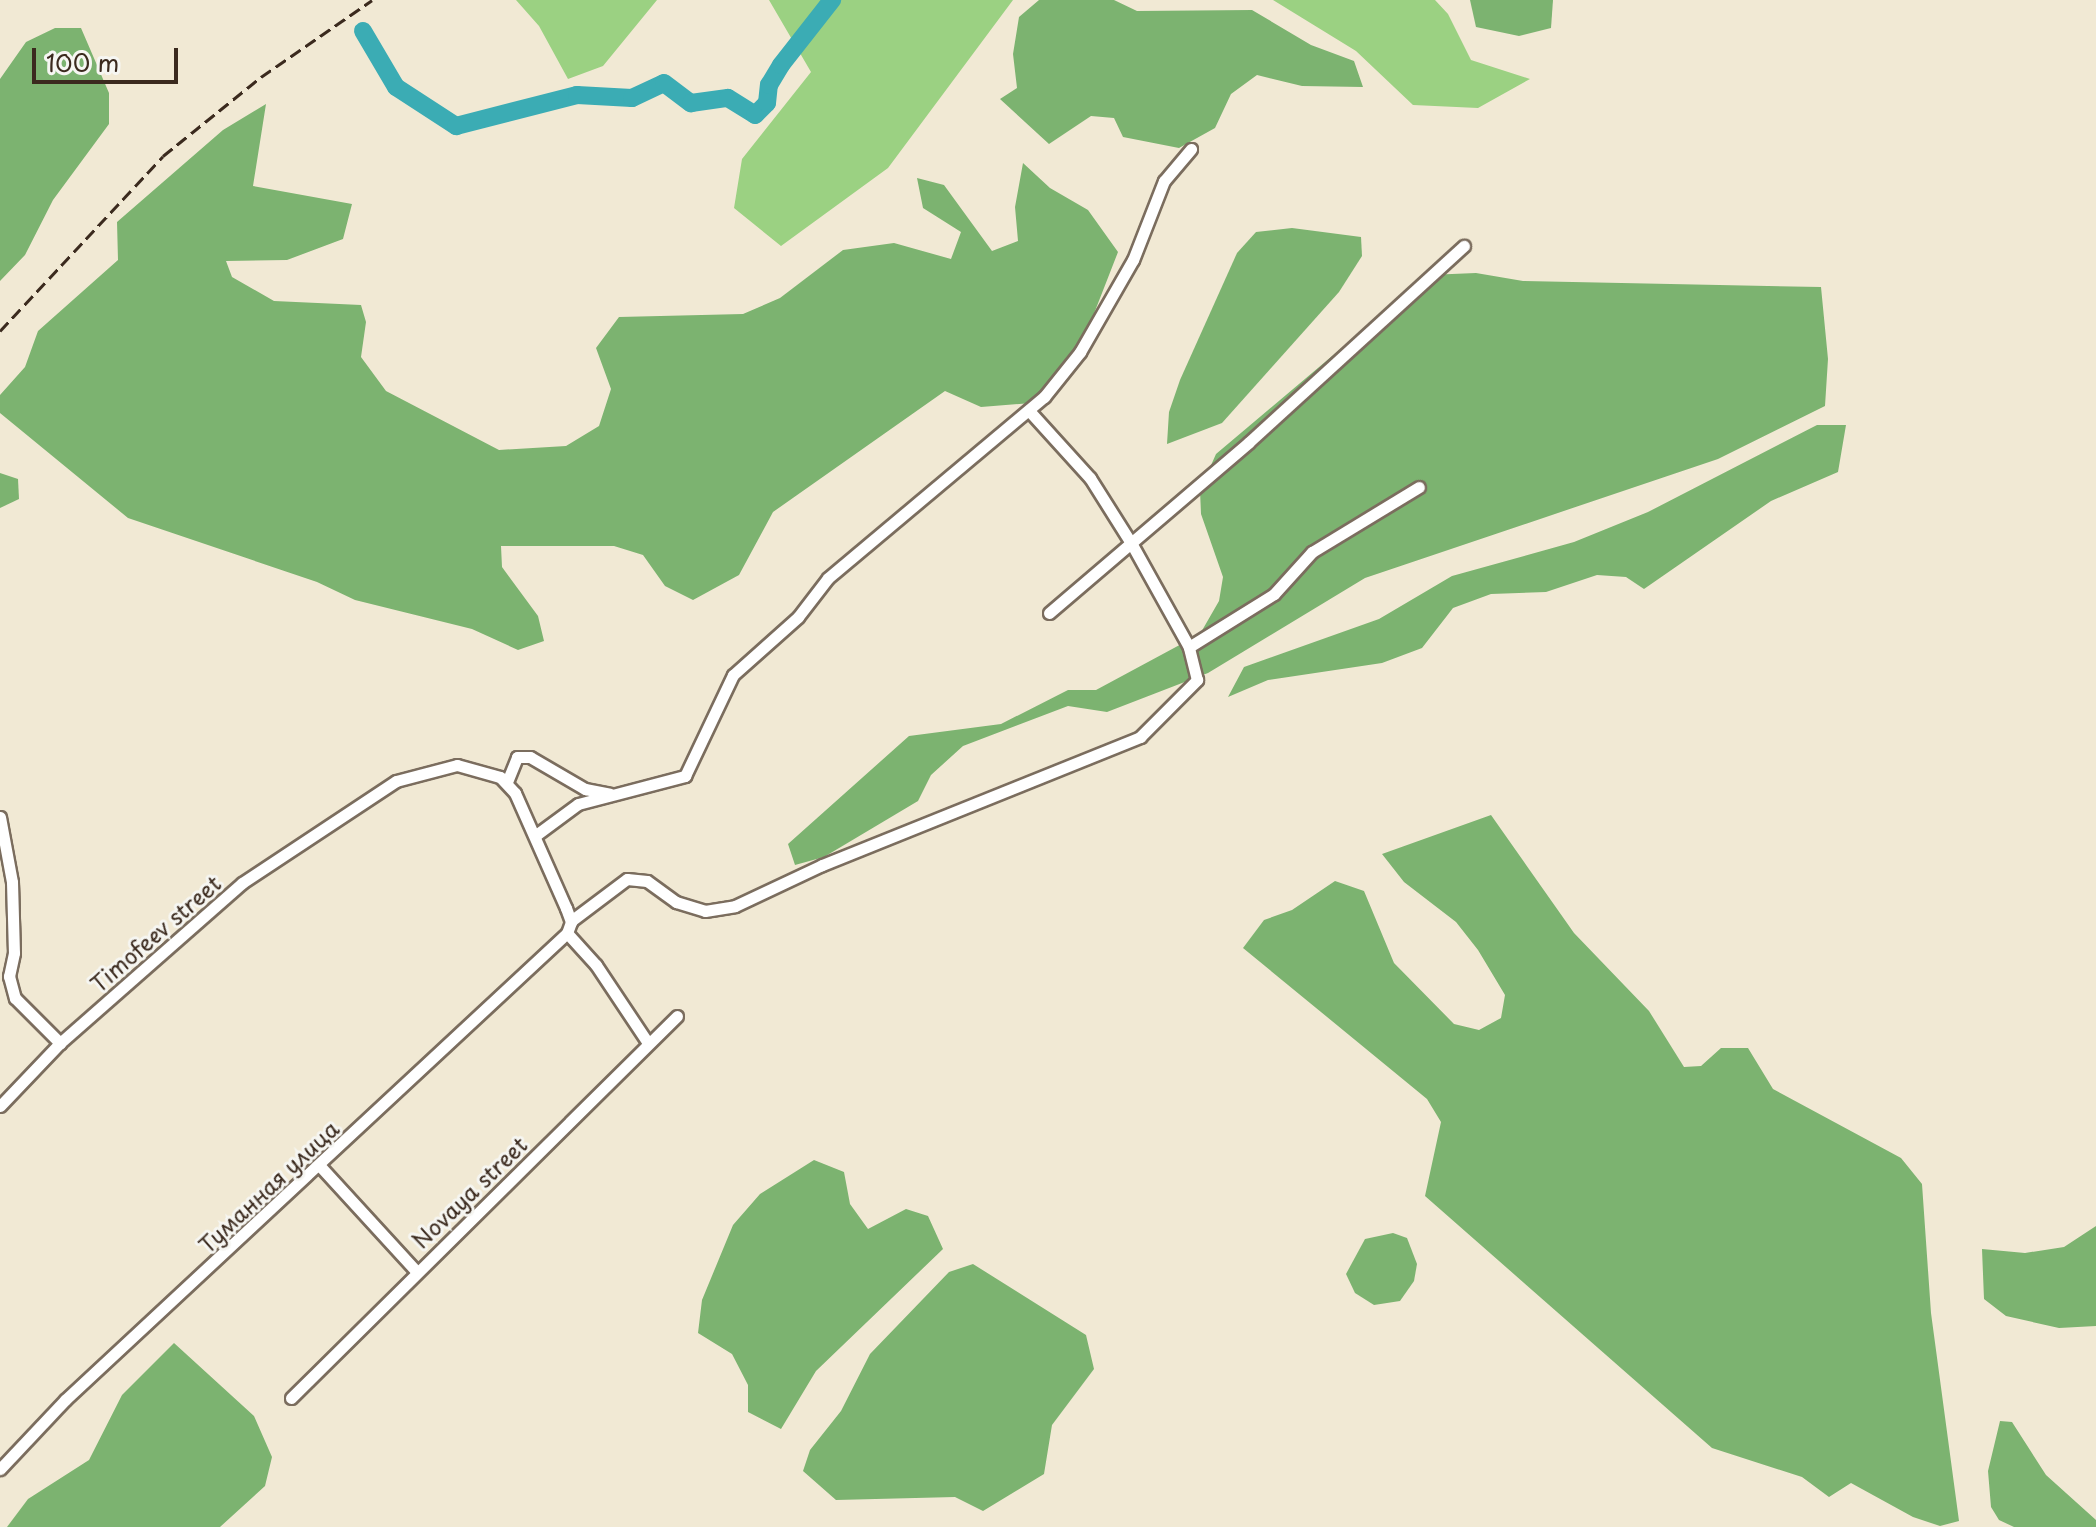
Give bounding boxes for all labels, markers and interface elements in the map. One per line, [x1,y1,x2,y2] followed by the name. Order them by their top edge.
[36,32,182,82] scale bar
[46,44,119,80] text: 100 m
[84,869,226,997] street label: Timofeev street
[192,1114,344,1258] street label: Туманная улица
[406,1130,532,1254] street label: Novaya street

